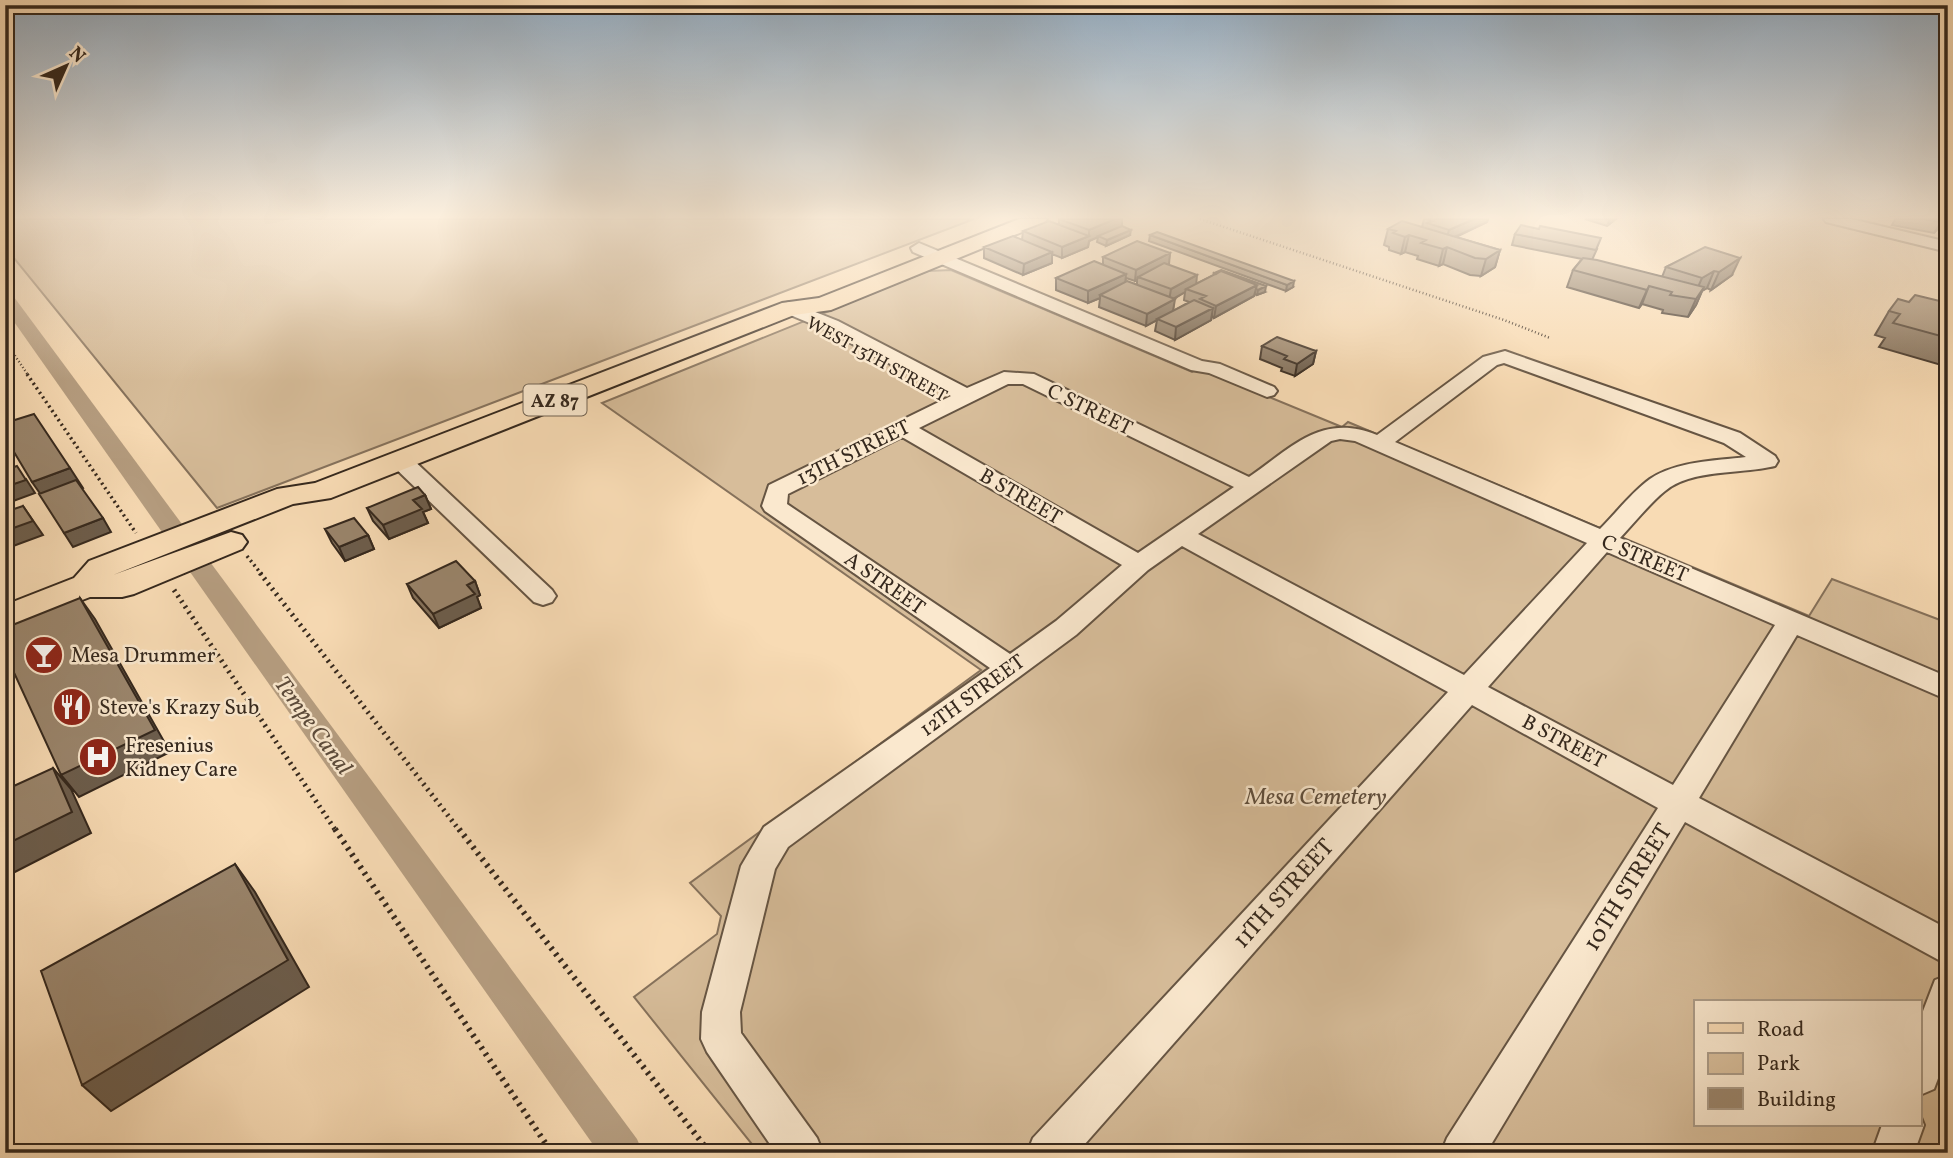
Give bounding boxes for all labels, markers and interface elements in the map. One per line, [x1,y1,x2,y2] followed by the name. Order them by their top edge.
[32,32,102,102] north arrow
[63,41,91,70] text: N
[801,311,952,410] street label: WEST 13TH STREET
[1042,377,1137,444] street label: C STREET
[524,384,586,416] road number: AZ 87
[792,413,915,493] street label: 13TH STREET
[973,462,1067,533] street label: B STREET
[1596,528,1692,591] street label: C STREET
[838,546,931,623] street label: A STREET
[23,634,65,676] bar icon: Mesa Drummer
[71,642,216,671] place label: Mesa Drummer
[914,648,1031,744] street label: 12TH STREET
[266,670,359,782] water label: Tempe Canal
[51,686,93,728] restaurant icon: Steve's Krazy Sub
[99,694,259,723] place label: Steve's Krazy Sub
[1516,708,1610,777] street label: B STREET
[125,732,238,785] place label: Fresenius Kidney Care
[77,736,119,778] hospital icon: Fresenius Kidney Care
[1244,781,1387,815] park label: Mesa Cemetery
[1576,818,1681,958] street label: 10TH STREET
[1226,832,1343,957] street label: 11TH STREET
[1694,1000,1922,1126] legend
[1757,1016,1804,1045] text: Road
[1757,1050,1800,1079] text: Park
[1757,1086,1836,1115] text: Building

